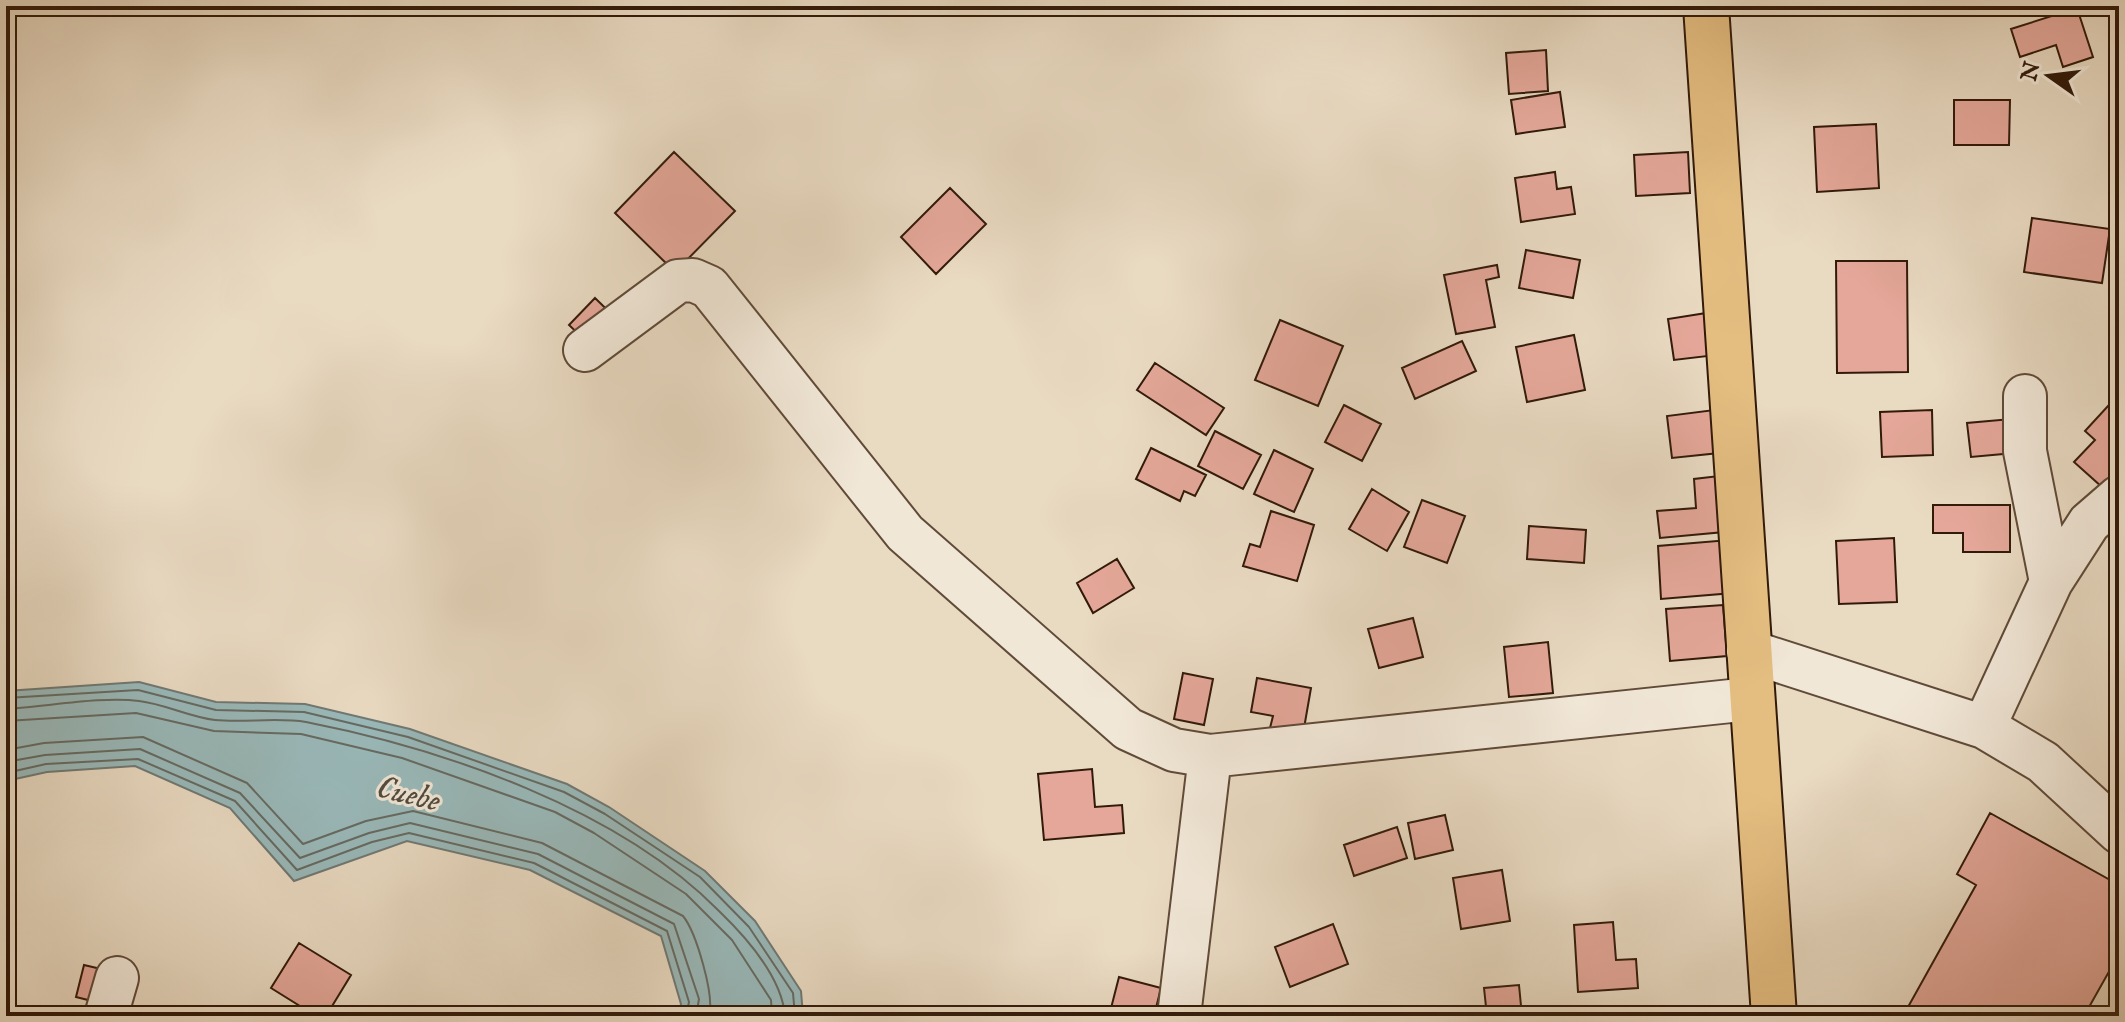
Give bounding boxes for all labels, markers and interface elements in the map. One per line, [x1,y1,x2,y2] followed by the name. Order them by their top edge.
[2009,36,2089,116] north arrow
[2015,59,2047,85] text: N
[372,768,445,823] water label: Cuebe

